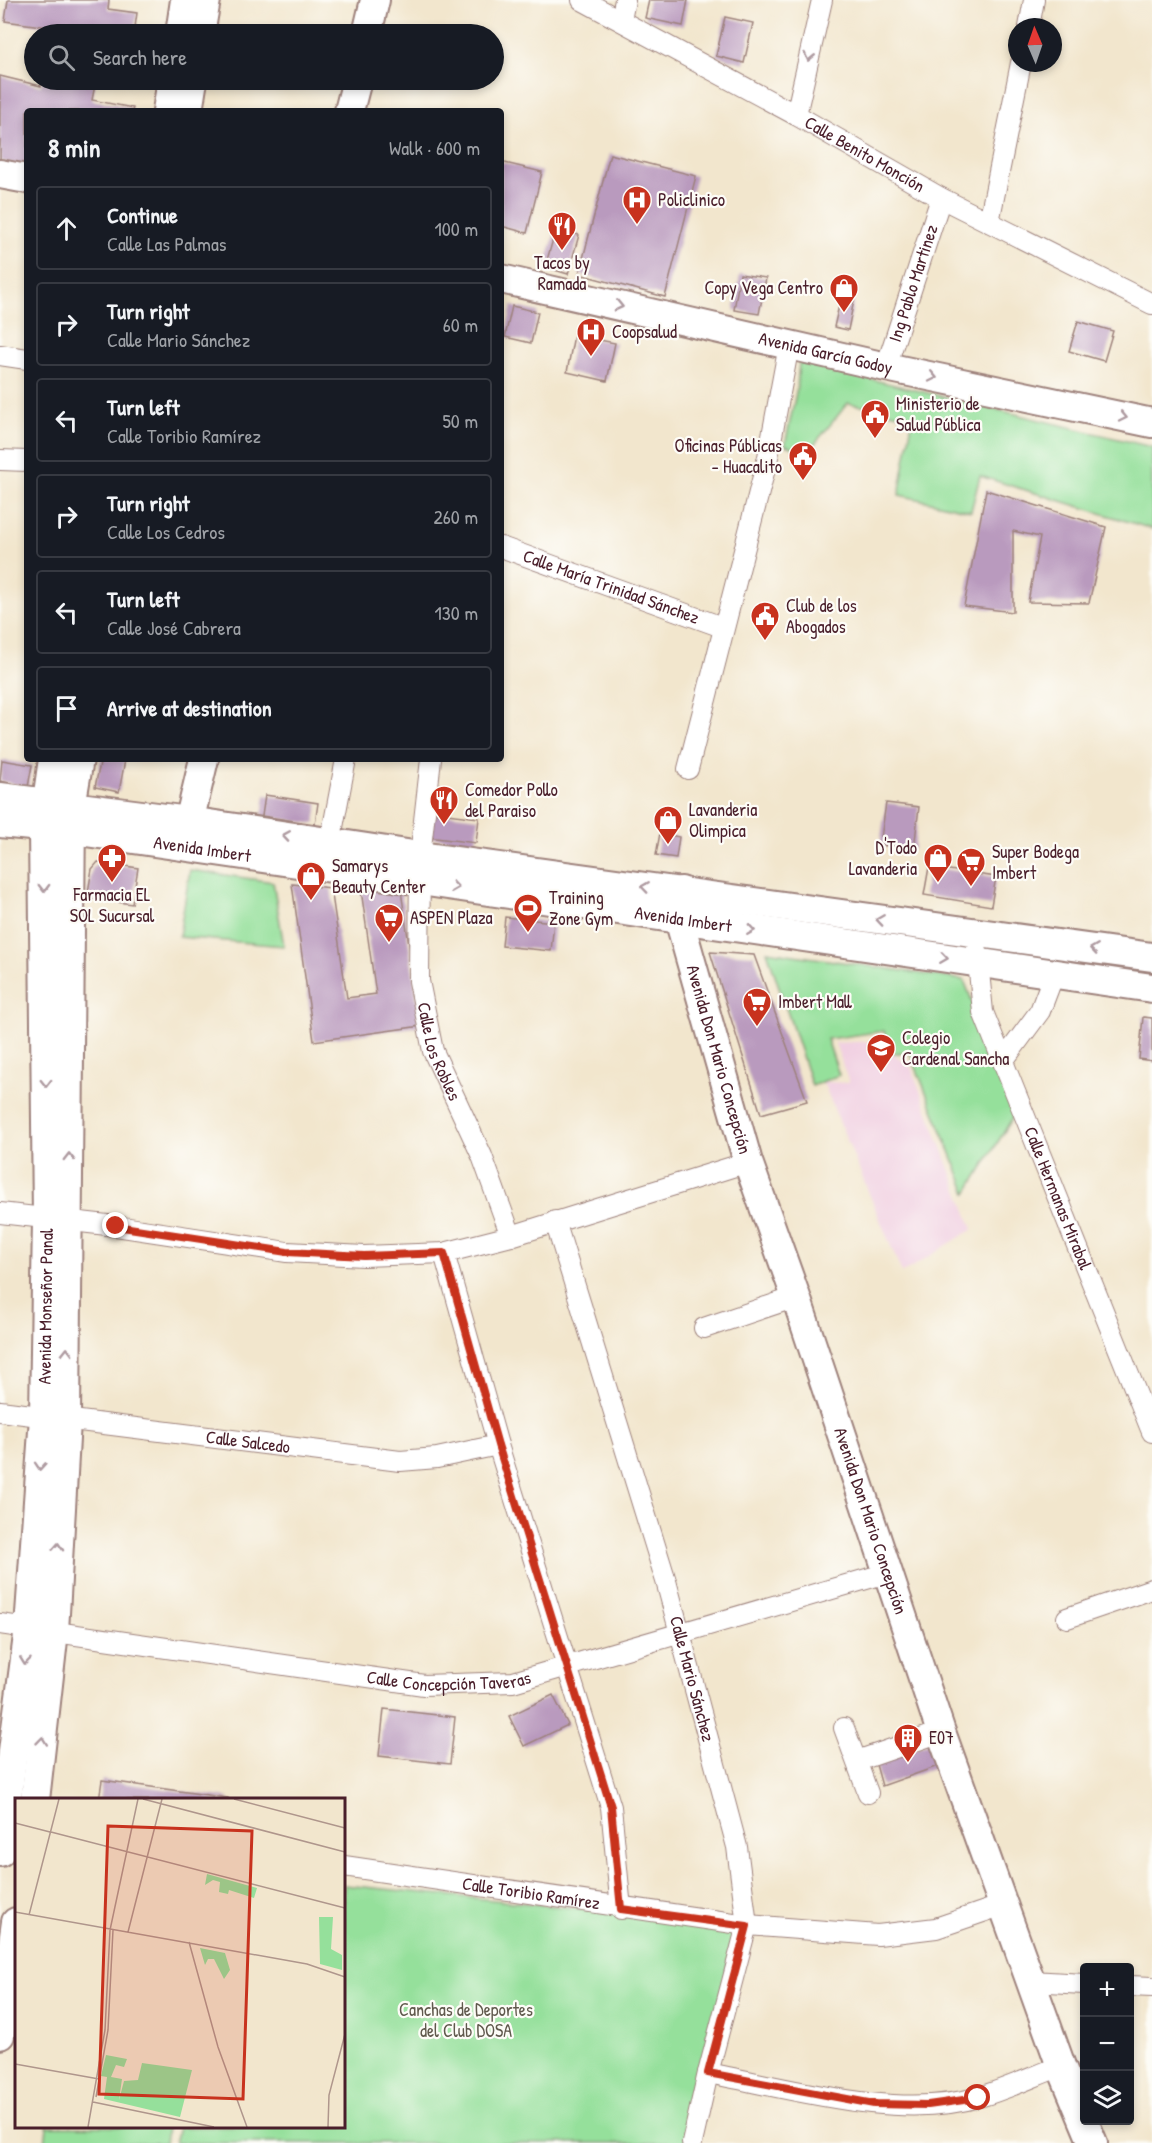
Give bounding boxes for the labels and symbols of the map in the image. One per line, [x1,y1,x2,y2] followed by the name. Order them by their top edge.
[1008,18,1062,72] north arrow
[803,52,816,62] one-way arrow
[800,110,930,198] street label: Calle Benito Monción
[621,184,653,226] hospital icon: Policlinico
[658,187,725,212] place label: Policlinico
[546,210,578,252] restaurant icon: Tacos by Ramada
[882,221,944,345] street label: Ing Pablo Martinez
[534,250,590,296] place label: Tacos by Ramada
[828,272,860,314] shop icon: Copy Vega Centro
[704,275,823,300] place label: Copy Vega Centro
[614,299,624,312] one-way arrow
[575,316,607,358] hospital icon: Coopsalud
[612,319,677,344] place label: Coopsalud
[757,325,895,380] street label: Avenida García Godoy
[927,370,937,383] one-way arrow
[896,391,981,437] place label: Ministerio de Salud Pública
[859,398,891,440] public building icon: Ministerio de Salud Pública
[1118,410,1128,423] one-way arrow
[674,433,782,479] place label: Oficinas Públicas - Huacalito
[787,440,819,482] public building icon: Oficinas Públicas - Huacalito
[520,543,703,630] street label: Calle María Trinidad Sánchez
[786,593,857,639] place label: Club de los Abogados
[749,600,781,642] public building icon: Club de los Abogados
[465,777,558,823] place label: Comedor Pollo del Paraiso
[428,784,460,826] restaurant icon: Comedor Pollo del Paraiso
[689,797,757,843] place label: Lavanderia Olimpica
[652,804,684,846] shop icon: Lavanderia Olimpica
[152,829,253,868] street label: Avenida Imbert
[281,830,290,842] one-way arrow
[849,835,917,881] place label: D'Todo Lavanderia
[992,839,1079,885] place label: Super Bodega Imbert
[96,842,128,884] pharmacy icon: Farmacia EL SOL Sucursal
[922,842,954,884] shop icon: D'Todo Lavanderia
[955,846,987,888] supermarket icon: Super Bodega Imbert
[332,853,426,899] place label: Samarys Beauty Center
[295,860,327,902] shop icon: Samarys Beauty Center
[450,880,459,892] one-way arrow
[641,881,650,893] one-way arrow
[70,882,154,928] place label: Farmacia EL SOL Sucursal
[38,883,50,892] one-way arrow
[549,885,613,931] place label: Training Zone Gym
[512,892,544,934] sports icon: Training Zone Gym
[633,899,734,938] street label: Avenida Imbert
[373,902,405,944] supermarket icon: ASPEN Plaza
[410,905,493,930] place label: ASPEN Plaza
[875,914,885,926] one-way arrow
[747,923,756,935] one-way arrow
[1089,943,1099,955] one-way arrow
[940,951,949,963] one-way arrow
[681,962,758,1157] street label: Avenida Don Mario Concepción
[741,986,773,1028] supermarket icon: Imbert Mall
[778,989,852,1014] place label: Imbert Mall
[412,1000,467,1105] street label: Calle Los Robles
[902,1025,1009,1071] place label: Colegio Cardenal Sancha
[865,1032,897,1074] school or university icon: Colegio Cardenal Sancha
[40,1078,52,1087] one-way arrow
[1018,1123,1098,1273] street label: Calle Hermanas Mirabal
[63,1153,75,1162] one-way arrow
[102,1212,128,1238] route end
[31,1228,59,1385] street label: Avenida Monseñor Panal
[60,1348,73,1357] one-way arrow
[205,1424,292,1459] street label: Calle Salcedo
[828,1424,914,1617] street label: Avenida Don Mario Concepción
[34,1462,47,1471] one-way arrow
[52,1543,65,1552] one-way arrow
[664,1613,721,1745] street label: Calle Mario Sánchez
[19,1656,32,1665] one-way arrow
[365,1664,534,1697] street label: Calle Concepción Taveras
[892,1722,924,1764] building icon: E07
[929,1725,954,1750] place label: E07
[35,1737,47,1746] one-way arrow
[15,1798,345,2128] inset map
[461,1870,602,1915] street label: Calle Toribio Ramírez
[399,1997,533,2043] park label: Canchas de Deportes del Club DOSA
[964,2084,990,2110] route start

